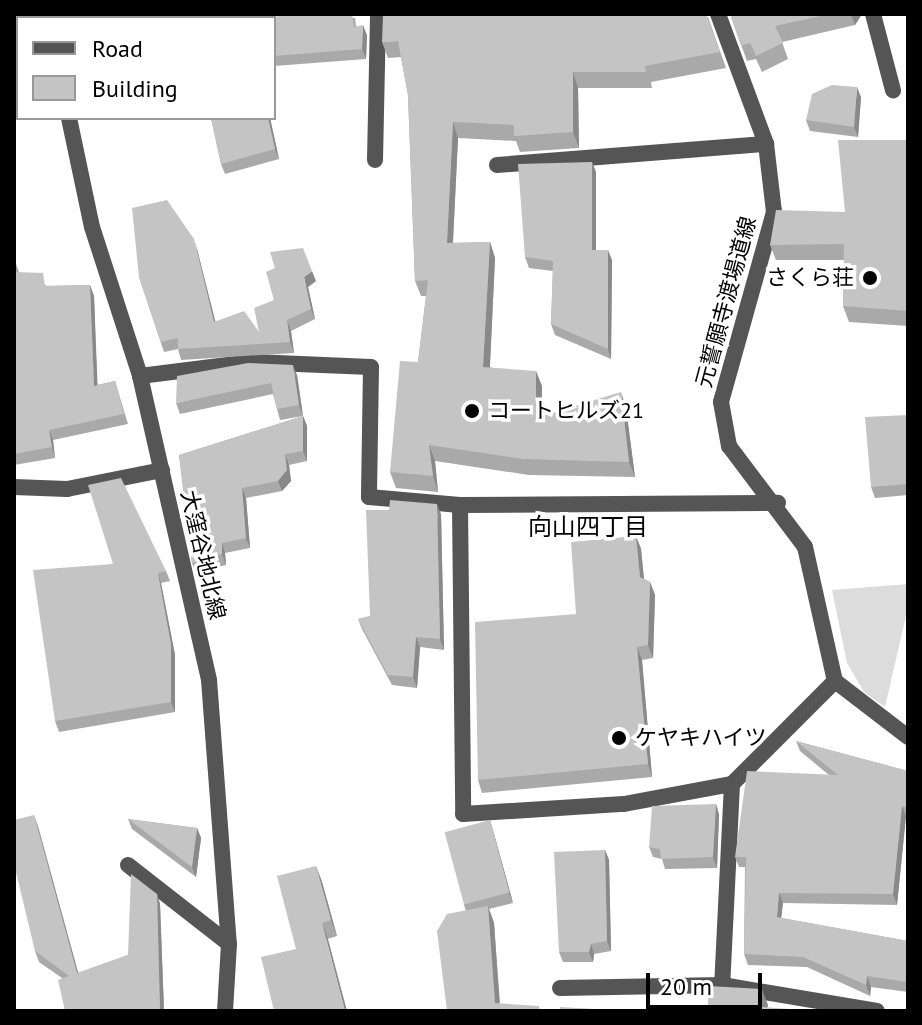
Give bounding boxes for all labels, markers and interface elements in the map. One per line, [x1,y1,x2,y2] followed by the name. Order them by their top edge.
[16,16,276,120] legend
[92,33,143,64] text: Road
[92,73,178,104] text: Building
[690,214,762,390] street label: 元誓願寺渡場道線
[766,265,854,291] place label: さくら荘
[861,269,879,287] marker: さくら荘
[488,398,644,424] place label: コートヒルズ21
[463,402,481,420] marker: コートヒルズ21
[175,488,231,622] street label: 大窪谷地北線
[528,513,648,541] district label: 向山四丁目
[635,725,767,751] place label: ケヤキハイツ
[610,729,628,747] marker: ケヤキハイツ
[650,957,766,1007] scale bar
[660,971,712,1002] text: 20 m

